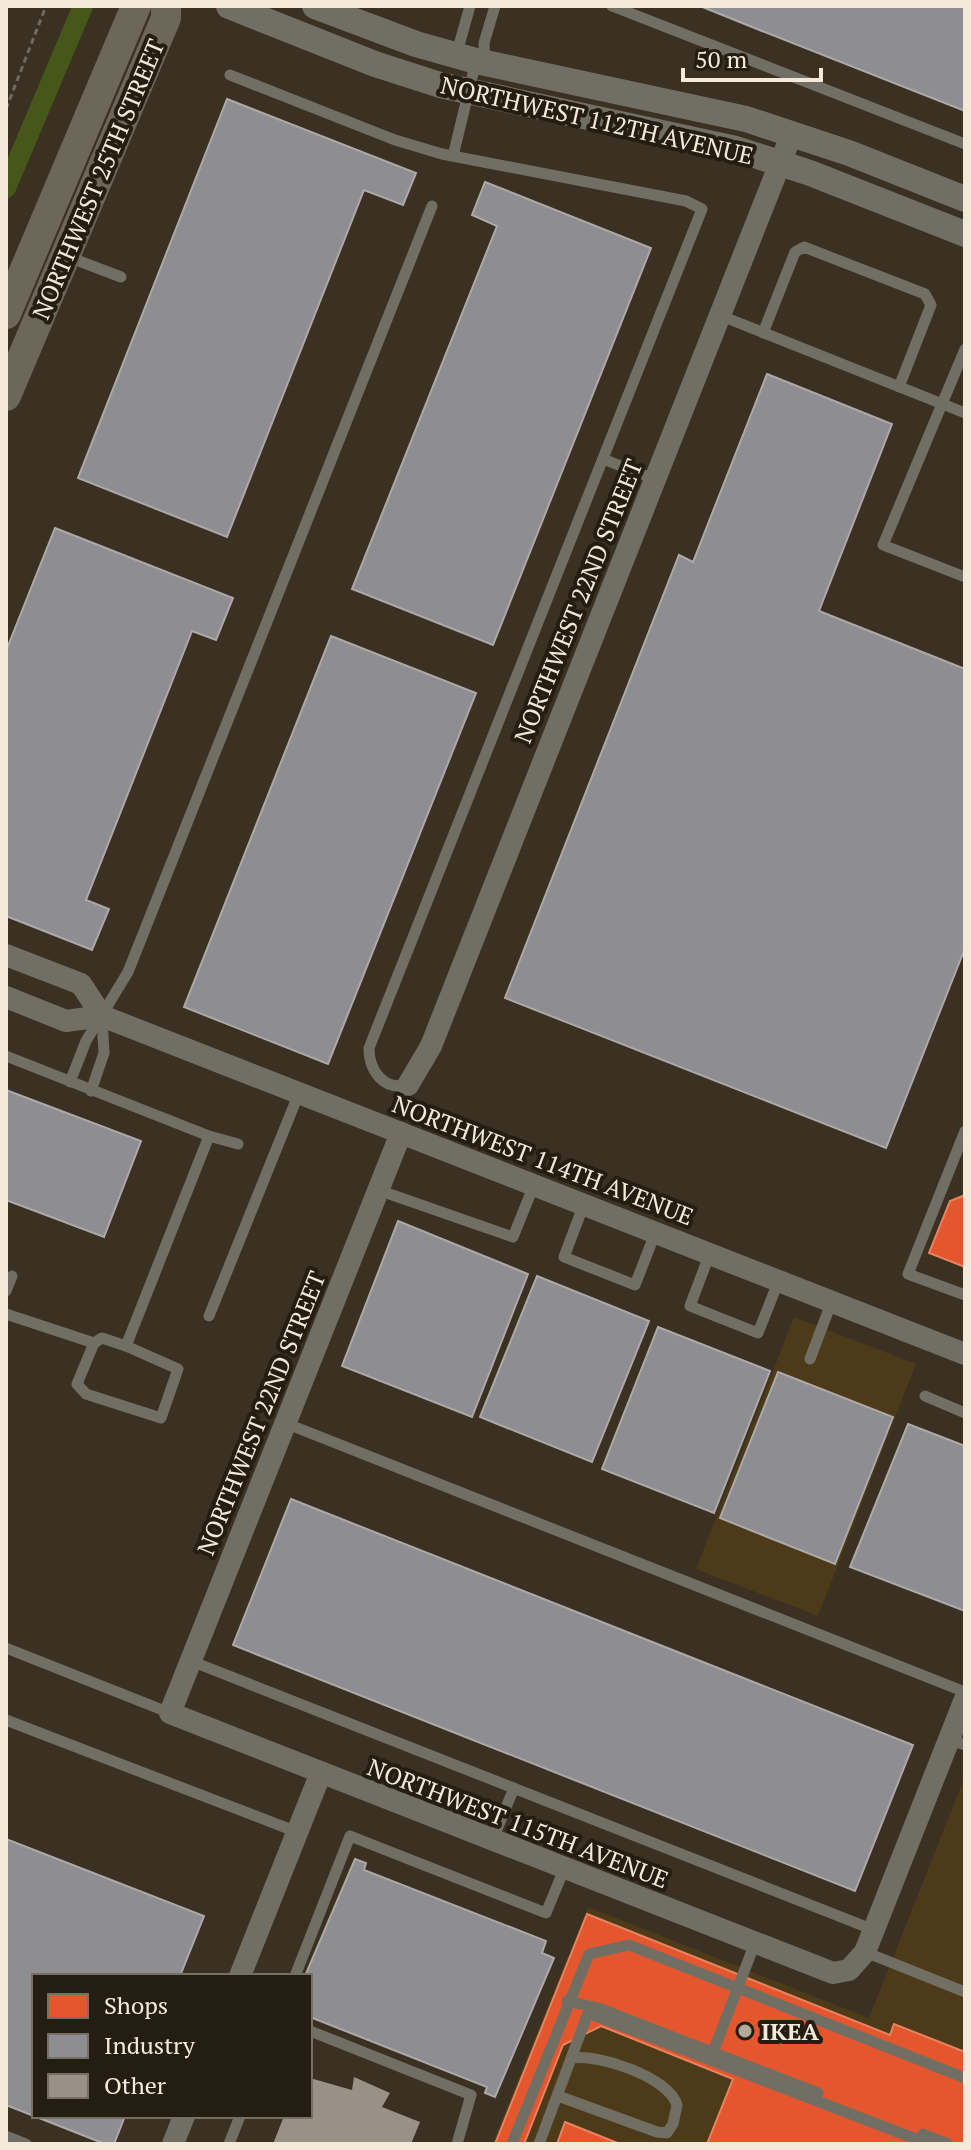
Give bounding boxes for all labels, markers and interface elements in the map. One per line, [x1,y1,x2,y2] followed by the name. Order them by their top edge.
[683,32,821,82] scale bar
[24,34,172,324] street label: NORTHWEST 25TH STREET
[695,43,747,75] text: 50 m
[438,68,756,172] street label: NORTHWEST 112TH AVENUE
[506,454,650,748] street label: NORTHWEST 22ND STREET
[388,1088,698,1232] street label: NORTHWEST 114TH AVENUE
[189,1266,333,1560] street label: NORTHWEST 22ND STREET
[363,1751,673,1895] street label: NORTHWEST 115TH AVENUE
[32,1974,312,2118] legend
[104,1989,168,2021] text: Shops
[761,2015,819,2047] place label: IKEA
[736,2022,754,2040] marker: IKEA
[104,2029,196,2061] text: Industry
[104,2069,167,2101] text: Other

